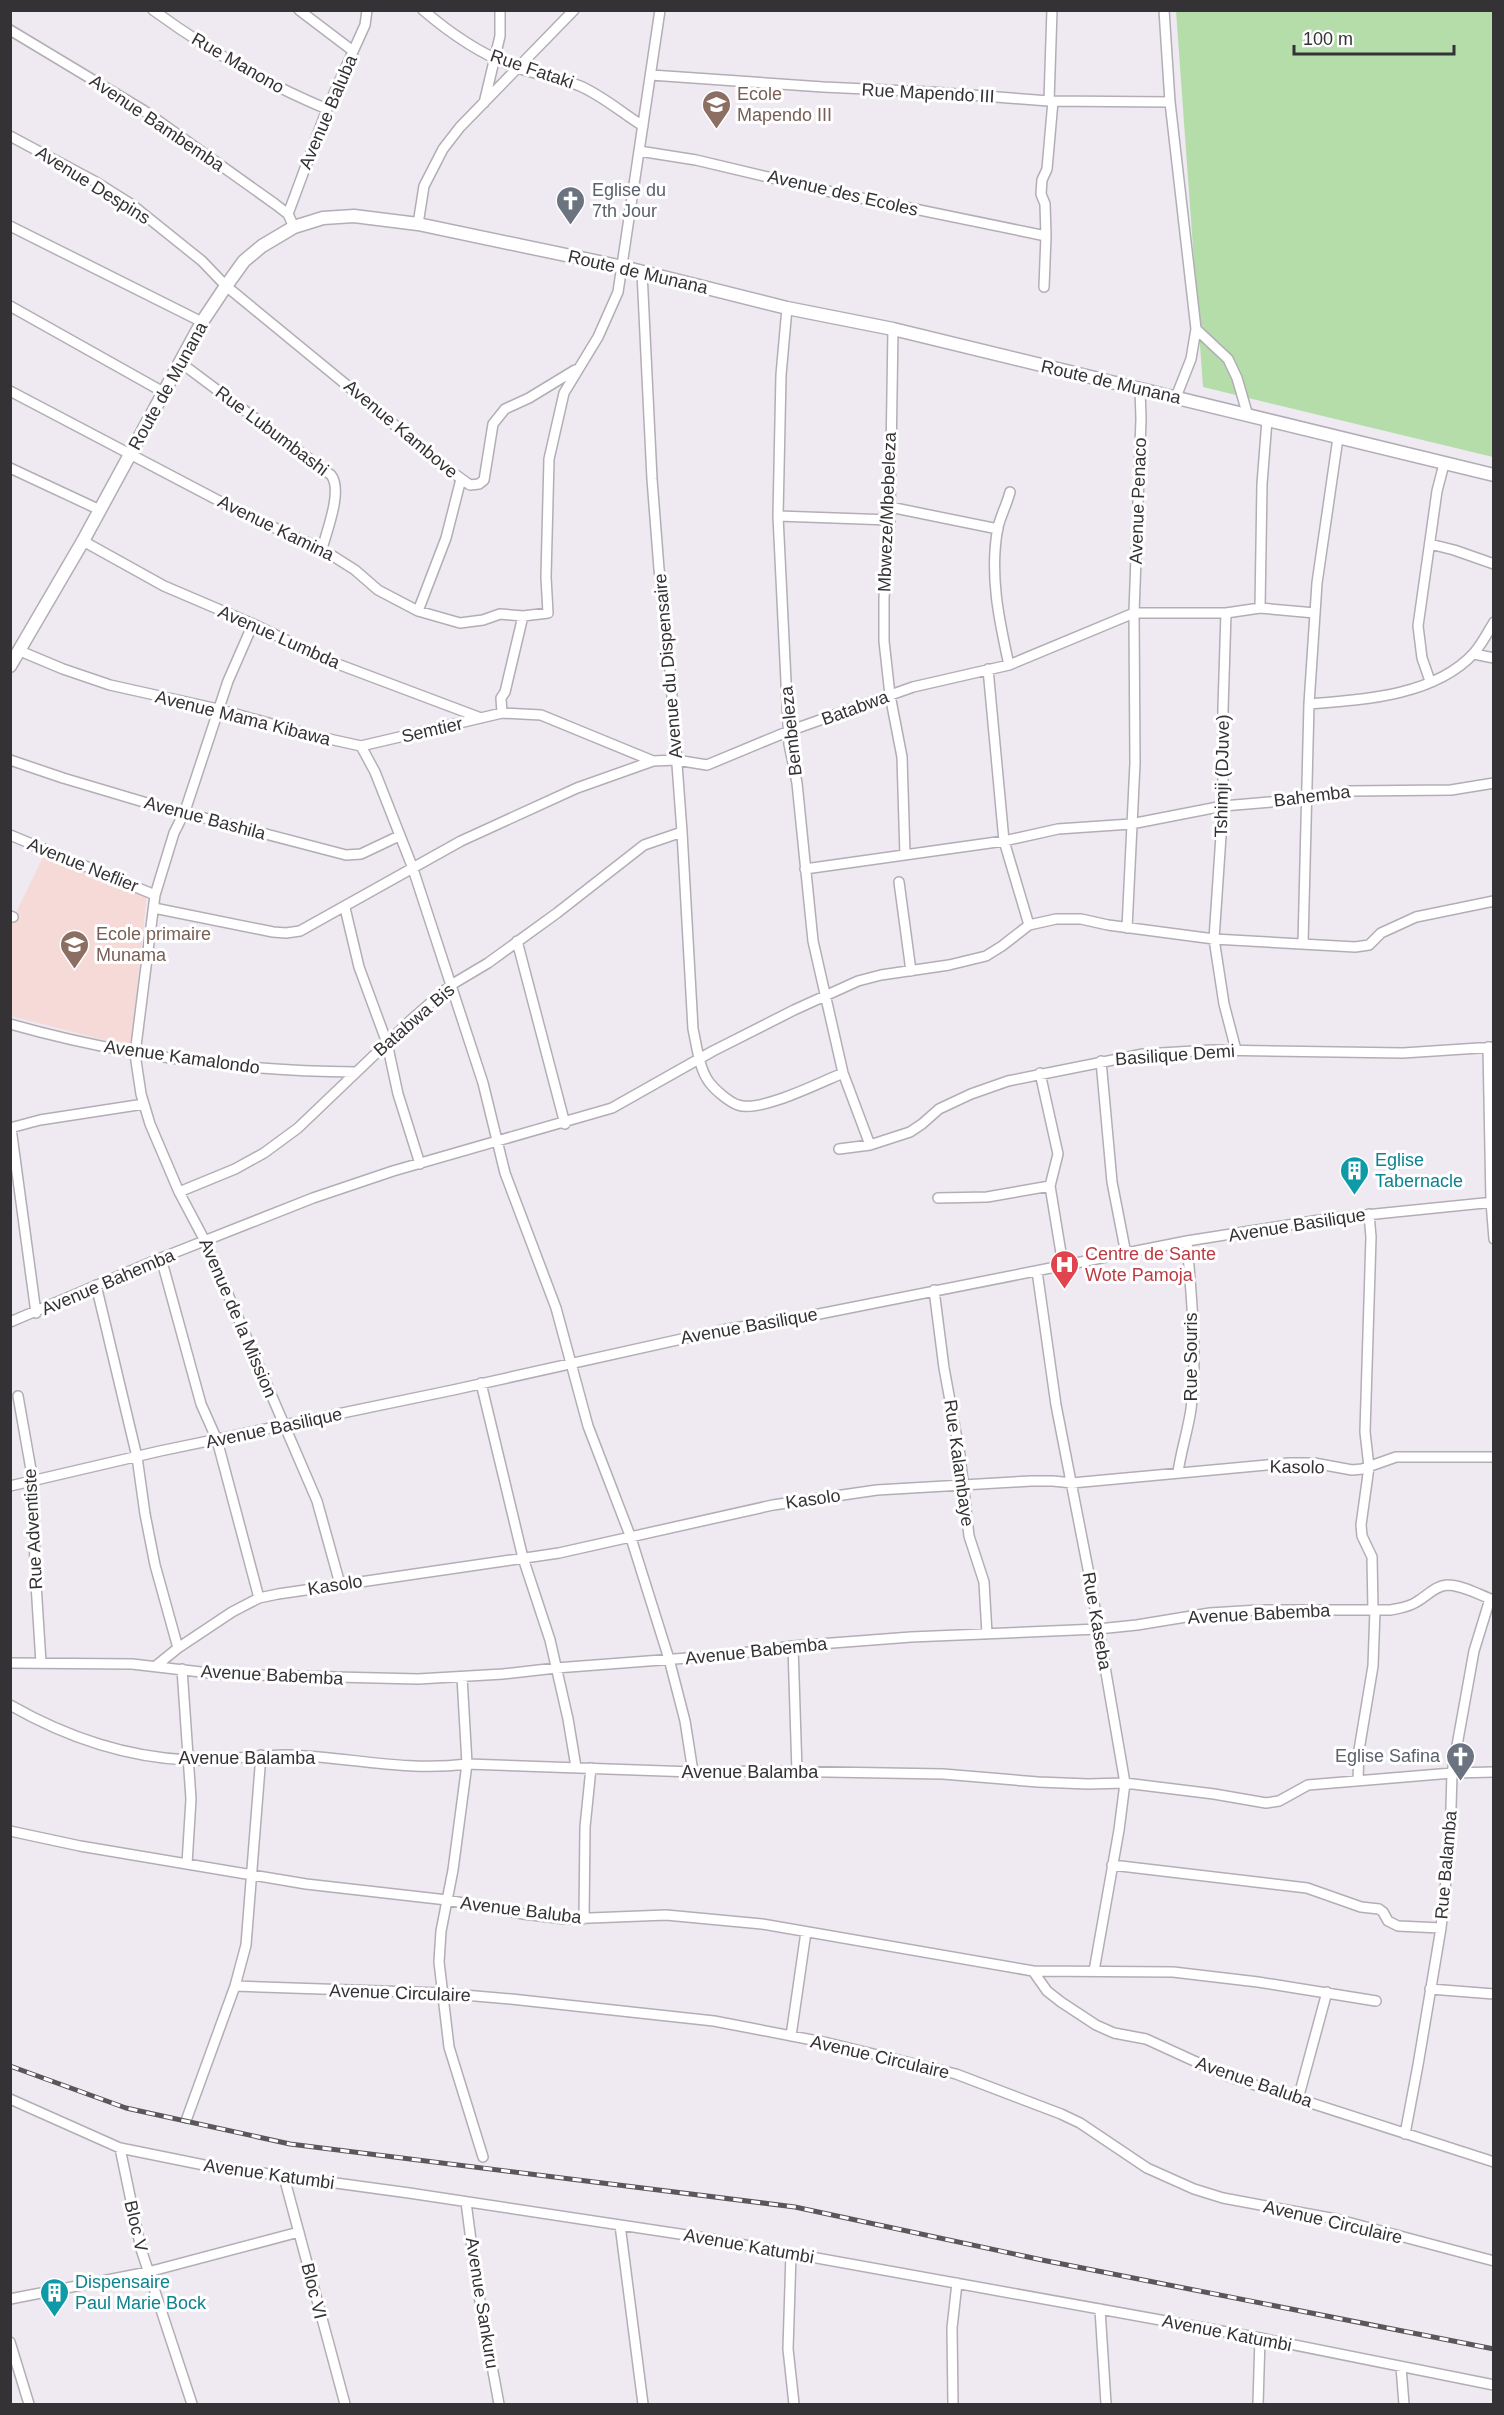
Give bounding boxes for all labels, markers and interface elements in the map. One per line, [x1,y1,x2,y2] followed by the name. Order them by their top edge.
[1294,18,1454,56] scale bar
[188,29,288,97] street label: Rue Manono
[1303,29,1353,49] text: 100 m
[488,45,576,93] street label: Rue Fataki
[295,51,361,172] street label: Avenue Baluba
[86,71,229,176] street label: Avenue Bambemba
[861,80,995,106] street label: Rue Mapendo III
[737,84,832,125] place label: Ecole Mapendo III
[700,88,732,130] school or university icon: Ecole Mapendo III
[32,142,154,228] street label: Avenue Despins
[766,166,920,220] street label: Avenue des Ecoles
[592,180,666,221] place label: Eglise du 7th Jour
[555,184,587,226] church icon: Eglise du 7th Jour
[566,246,711,298] street label: Route de Munana
[125,318,212,453] street label: Route de Munana
[1039,356,1184,408] street label: Route de Munana
[340,376,462,482] street label: Avenue Kambove
[212,382,332,480] street label: Rue Lubumbashi
[874,431,900,592] street label: Mbweze/Mbebeleza
[1126,437,1150,565] street label: Avenue Penaco
[215,491,338,565] street label: Avenue Kamina
[650,573,686,759] street label: Avenue du Dispensaire
[215,601,344,673] street label: Avenue Lumbda
[776,684,806,777] street label: Bembeleza
[819,686,892,729] street label: Batabwa
[153,687,334,750] street label: Avenue Mama Kibawa
[400,713,464,747] street label: Semtier
[1211,714,1233,838] street label: Tshimji (DJuve)
[1273,781,1352,811] street label: Bahemba
[142,792,269,844] street label: Avenue Bashila
[25,834,141,896] street label: Avenue Neflier
[96,924,211,965] place label: Ecole primaire Munama
[59,928,91,970] school or university icon: Ecole primaire Munama
[370,980,458,1060] street label: Batabwa Bis
[103,1036,261,1078] street label: Avenue Kamalondo
[1114,1041,1236,1069] street label: Basilique Demi
[1375,1150,1463,1191] place label: Eglise Tabernacle
[1338,1154,1370,1196] building icon: Eglise Tabernacle
[1227,1204,1367,1246] street label: Avenue Basilique
[195,1235,281,1401] street label: Avenue de la Mission
[1085,1244,1216,1285] place label: Centre de Sante Wote Pamoja
[38,1245,179,1319] street label: Avenue Bahemba
[1048,1248,1080,1290] hospital icon: Centre de Sante Wote Pamoja
[679,1304,819,1348] street label: Avenue Basilique
[1181,1312,1201,1402] street label: Rue Souris
[940,1398,978,1528] street label: Rue Kalambaye
[204,1404,344,1452] street label: Avenue Basilique
[1269,1457,1325,1477] street label: Kasolo
[20,1468,46,1590] street label: Rue Adventiste
[784,1485,842,1513] street label: Kasolo
[1079,1570,1116,1672] street label: Rue Kaseba
[306,1571,364,1599] street label: Kasolo
[1187,1600,1332,1628] street label: Avenue Babemba
[684,1633,829,1668] street label: Avenue Babemba
[200,1661,345,1689] street label: Avenue Babemba
[1445,1740,1477,1782] church icon: Eglise Safina
[1335,1746,1441,1766] place label: Eglise Safina
[179,1748,316,1768] street label: Avenue Balamba
[682,1762,819,1782] street label: Avenue Balamba
[1431,1809,1461,1920] street label: Rue Balamba
[459,1893,584,1927] street label: Avenue Baluba
[329,1981,471,2005] street label: Avenue Circulaire
[809,2031,951,2083] street label: Avenue Circulaire
[1193,2053,1316,2112] street label: Avenue Baluba
[202,2155,336,2193] street label: Avenue Katumbi
[1262,2196,1404,2248] street label: Avenue Circulaire
[120,2198,152,2254] street label: Bloc V
[682,2225,816,2267] street label: Avenue Katumbi
[462,2236,502,2370] street label: Avenue Sankuru
[297,2261,331,2321] street label: Bloc VI
[75,2272,207,2313] place label: Dispensaire Paul Marie Bock
[38,2276,70,2318] building icon: Dispensaire Paul Marie Bock
[1160,2311,1294,2355] street label: Avenue Katumbi

